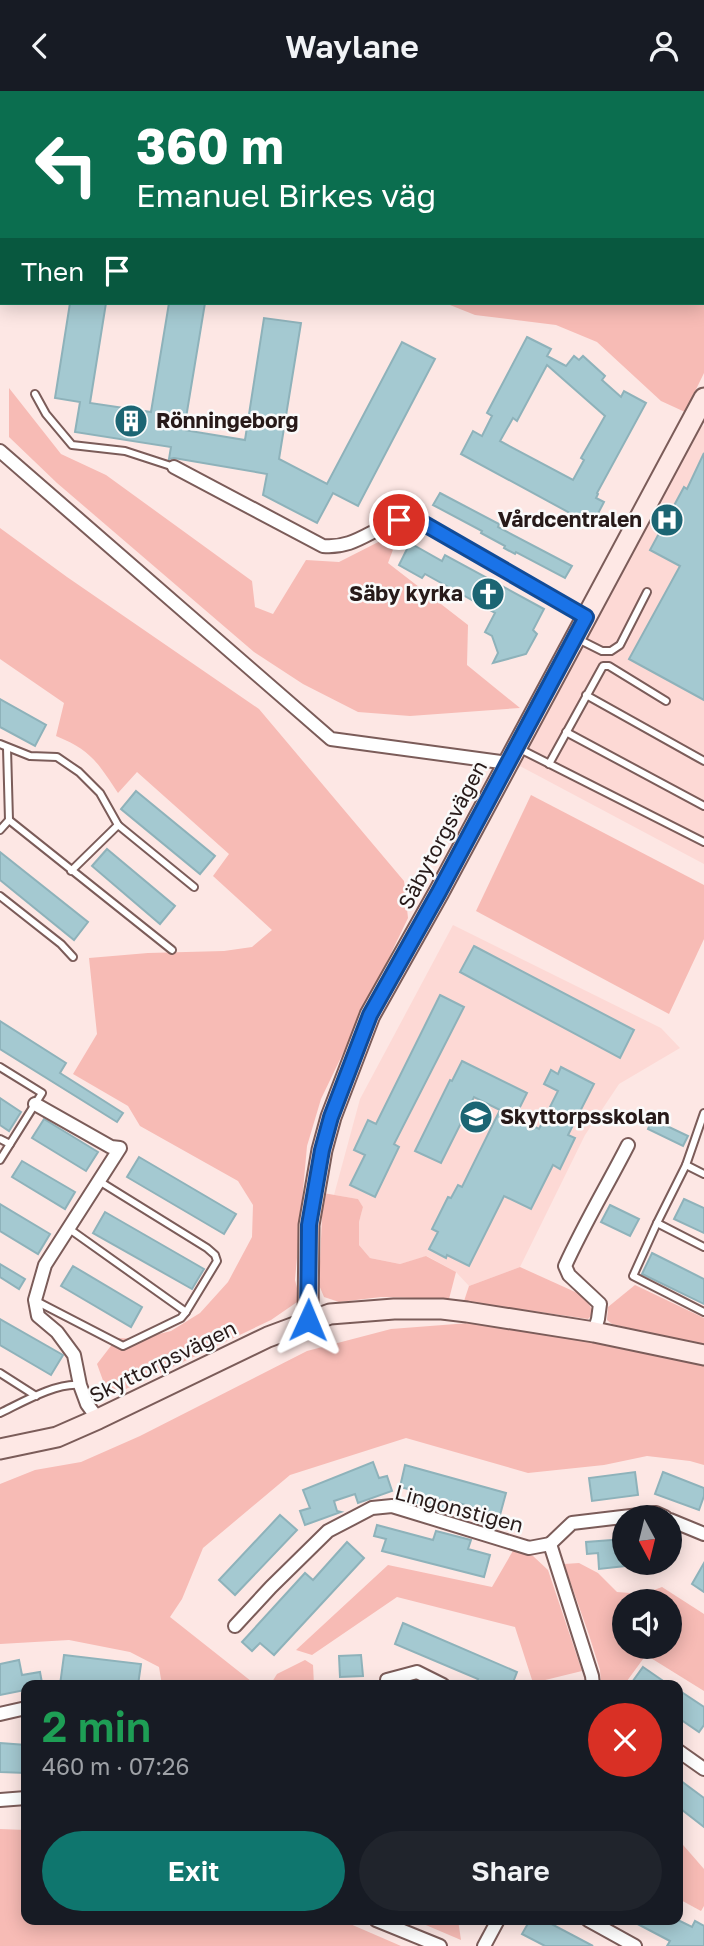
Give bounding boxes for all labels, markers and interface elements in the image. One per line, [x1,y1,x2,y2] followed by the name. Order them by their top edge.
[21,27,59,65] icon: back
[285,27,419,65] text: Waylane
[645,27,683,65] icon: person
[136,116,284,175] text: 360 m
[21,119,112,210] icon: left
[136,176,436,214] text: Emanuel Birkes väg
[98,252,136,290] icon: arrive
[21,256,84,287] text: Then
[112,402,150,440] building icon: Rönningeborg
[156,407,298,433] place label: Rönningeborg
[369,490,429,550] pin
[380,501,418,539] icon: arrive
[648,501,686,539] hospital icon: Vårdcentralen
[498,506,642,532] place label: Vårdcentralen
[469,575,507,613] church icon: Säby kyrka
[349,580,463,606] place label: Säby kyrka
[392,756,492,913] street label: Säbytorgsvägen
[457,1098,495,1136] school or university icon: Skyttorpsskolan
[500,1103,670,1129] place label: Skyttorpsskolan
[271,1283,345,1357] position arrow
[85,1314,240,1408] street label: Skyttorpsvägen
[392,1478,526,1538] street label: Lingonstigen
[612,1505,682,1575] north arrow
[612,1505,682,1659] map controls
[612,1589,682,1659] button: sound
[42,1701,151,1751] text: 2 min
[588,1703,662,1777] button: close
[42,1752,189,1780] text: 460 m · 07:26
[42,1831,345,1911] button: Exit
[359,1831,662,1911] button: Share

